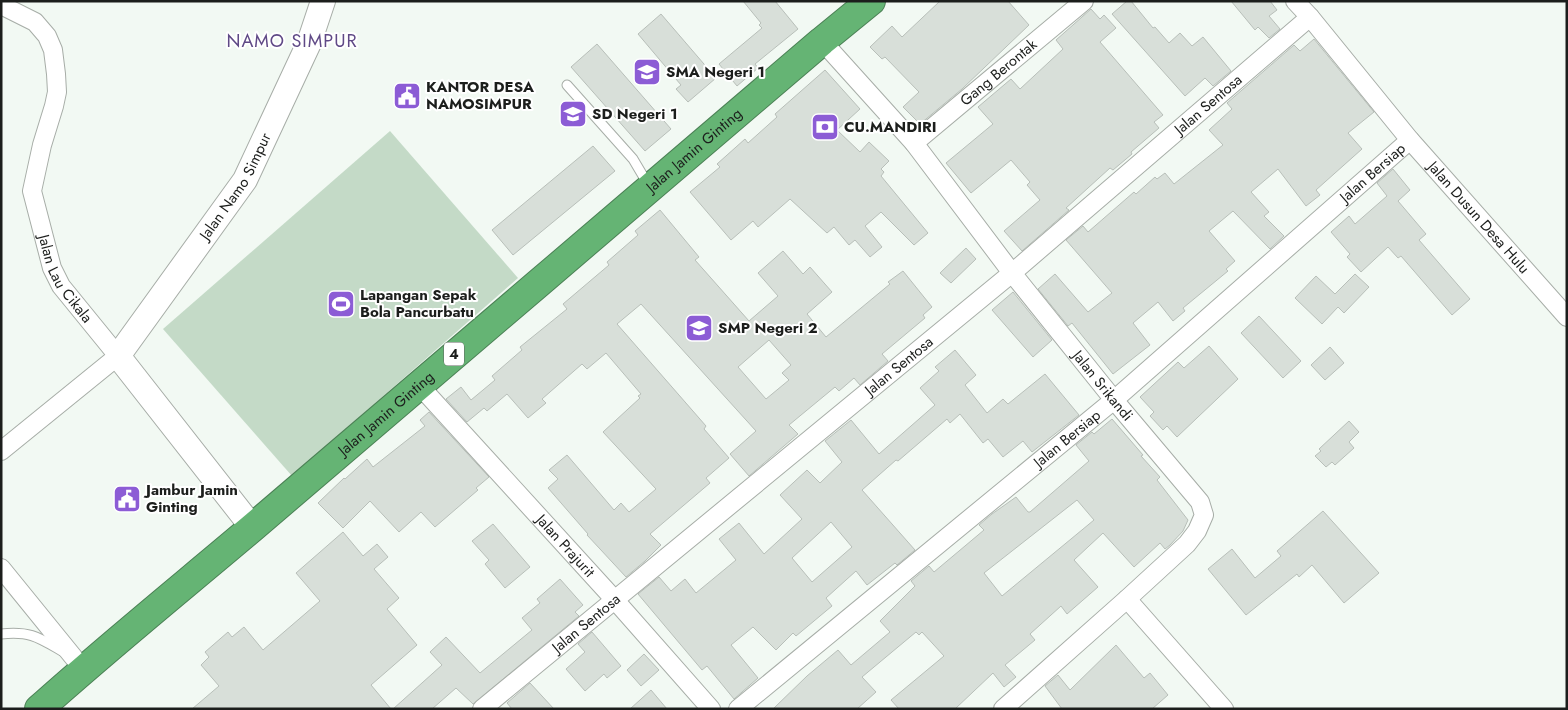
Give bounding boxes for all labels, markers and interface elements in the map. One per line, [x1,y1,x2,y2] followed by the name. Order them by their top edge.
[226,28,358,54] district label: NAMO SIMPUR
[955,34,1042,111] street label: Gang Berontak
[632,57,662,87] school or university icon: SMA Negeri 1
[666,61,765,83] place label: SMA Negeri 1
[1168,69,1247,141] street label: Jalan Sentosa
[426,76,535,115] place label: KANTOR DESA NAMOSIMPUR
[392,81,422,111] public building icon: KANTOR DESA NAMOSIMPUR
[558,99,588,129] school or university icon: SD Negeri 1
[592,103,678,125] place label: SD Negeri 1
[640,103,747,199] street label: Jalan Jamin Ginting
[810,112,840,142] bank icon: CU.MANDIRI
[844,116,936,138] place label: CU.MANDIRI
[193,128,277,246] street label: Jalan Namo Simpur
[1334,138,1411,209] street label: Jalan Bersiap
[1421,155,1535,279] street label: Jalan Dusun Desa Hulu
[32,230,98,328] street label: Jalan Lau Cikala
[360,284,477,323] place label: Lapangan Sepak Bola Pancurbatu
[326,289,356,319] sports icon: Lapangan Sepak Bola Pancurbatu
[684,313,714,343] school or university icon: SMP Negeri 2
[718,317,818,339] place label: SMP Negeri 2
[859,331,938,402] street label: Jalan Sentosa
[444,342,464,366] road number: 4
[1066,344,1138,426] street label: Jalan Srikandi
[332,366,439,462] street label: Jalan Jamin Ginting
[1027,404,1106,474] street label: Jalan Bersiap
[143,479,238,518] place label: Jambur Jamin Ginting
[112,484,142,514] public building icon: Jambur Jamin Ginting
[530,508,600,583] street label: Jalan Prajurit
[546,588,625,659] street label: Jalan Sentosa

